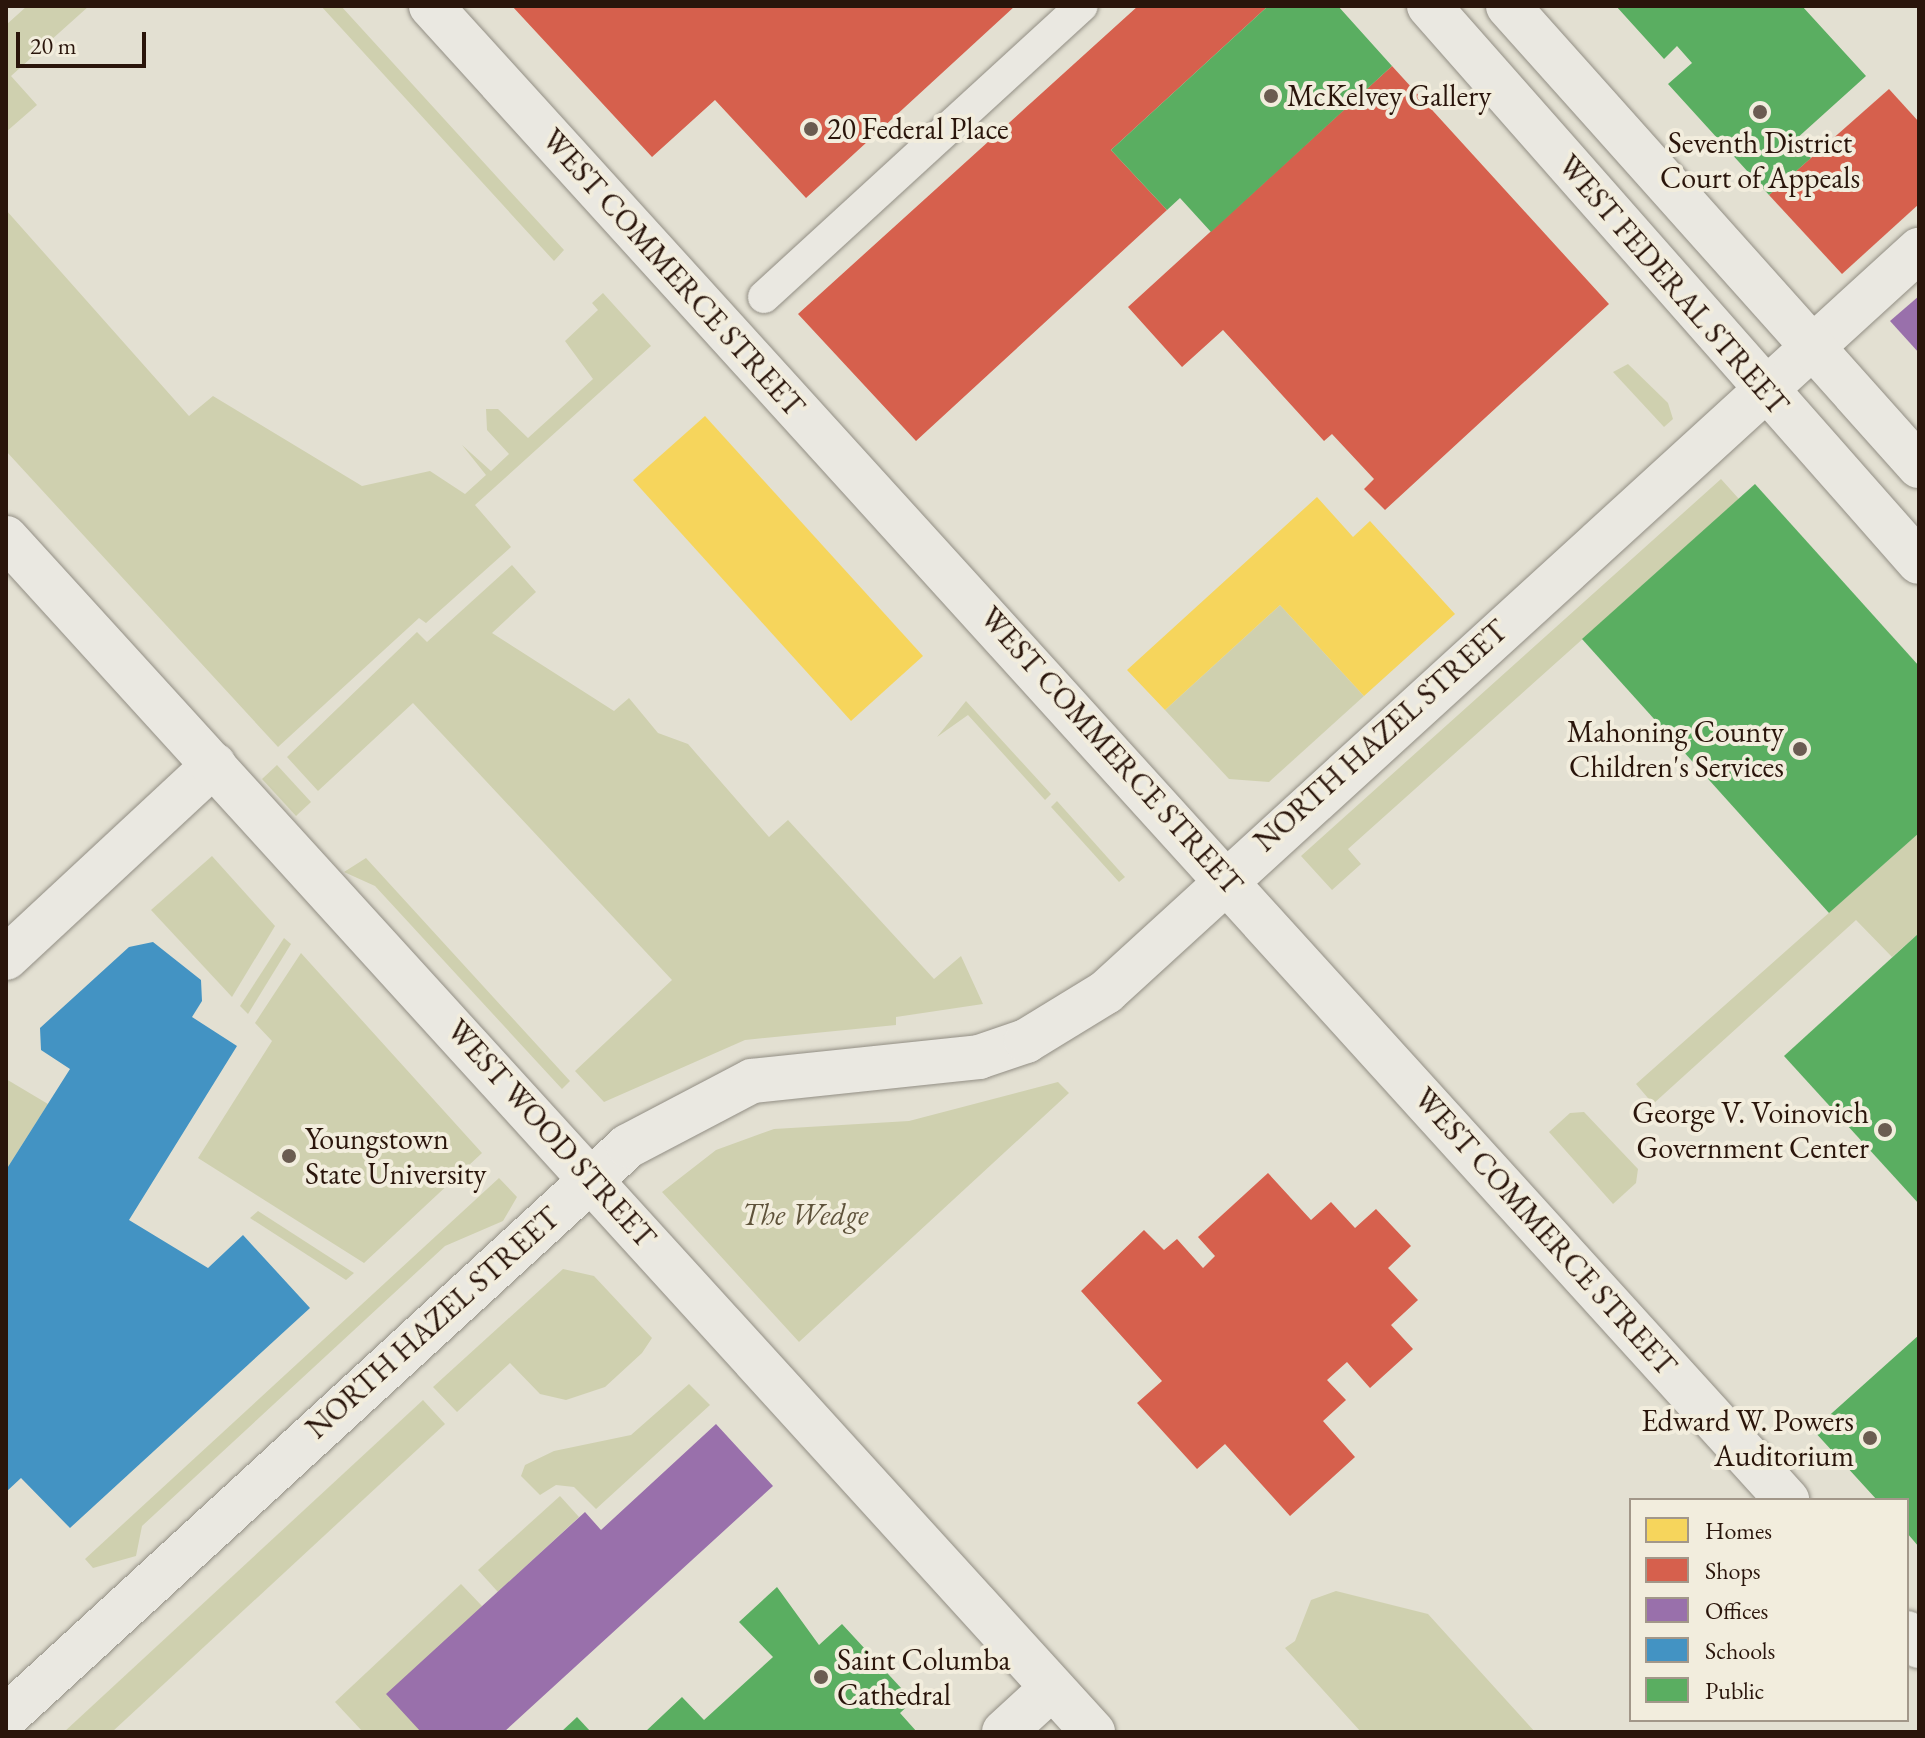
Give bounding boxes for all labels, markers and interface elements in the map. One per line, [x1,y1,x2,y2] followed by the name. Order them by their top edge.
[20,16,150,66] scale bar
[30,30,77,61] text: 20 m
[1287,78,1491,114] place label: McKelvey Gallery
[1262,87,1280,105] marker: McKelvey Gallery
[1751,103,1769,121] marker: Seventh District Court of Appeals
[827,111,1009,147] place label: 20 Federal Place
[802,120,820,138] marker: 20 Federal Place
[534,122,812,424] street label: WEST COMMERCE STREET
[1660,125,1860,196] place label: Seventh District Court of Appeals
[1550,148,1796,422] street label: WEST FEDERAL STREET
[972,600,1250,902] street label: WEST COMMERCE STREET
[1247,613,1515,859] street label: NORTH HAZEL STREET
[1567,714,1784,784] place label: Mahoning County Children's Services
[1791,740,1809,758] marker: Mahoning County Children's Services
[439,1012,663,1256] street label: WEST WOOD STREET
[1406,1081,1684,1383] street label: WEST COMMERCE STREET
[1632,1095,1869,1166] place label: George V. Voinovich Government Center
[305,1121,486,1192] place label: Youngstown State University
[1876,1121,1894,1139] marker: George V. Voinovich Government Center
[280,1147,298,1165] marker: Youngstown State University
[742,1197,868,1233] park label: The Wedge
[299,1200,567,1446] street label: NORTH HAZEL STREET
[1641,1403,1854,1474] place label: Edward W. Powers Auditorium
[1861,1429,1879,1447] marker: Edward W. Powers Auditorium
[1629,1498,1909,1722] legend
[1705,1515,1772,1546] text: Homes
[1705,1555,1761,1586] text: Shops
[1705,1595,1768,1626] text: Offices
[1705,1635,1775,1666] text: Schools
[837,1642,1010,1712] place label: Saint Columba Cathedral
[812,1668,830,1686] marker: Saint Columba Cathedral
[1705,1675,1764,1706] text: Public

